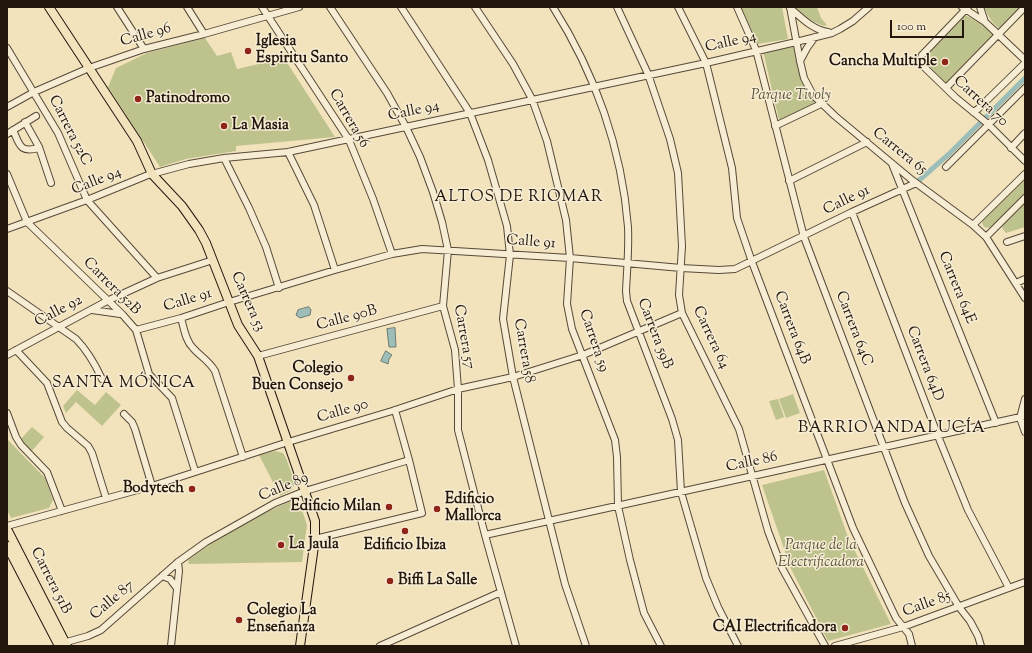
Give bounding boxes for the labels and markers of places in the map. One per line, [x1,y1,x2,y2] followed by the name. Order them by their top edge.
[256,33,348,68] place label: Iglesia Espiritu Santo
[243,46,253,56] marker: Iglesia Espiritu Santo
[829,53,937,71] place label: Cancha Multiple
[940,57,950,67] marker: Cancha Multiple
[146,90,230,108] place label: Patinodromo
[133,94,143,104] marker: Patinodromo
[232,117,289,135] place label: La Masia
[219,121,229,131] marker: La Masia
[252,360,343,395] place label: Colegio Buen Consejo
[346,373,356,383] marker: Colegio Buen Consejo
[123,480,184,498] place label: Bodytech
[187,484,197,494] marker: Bodytech
[445,491,501,526] place label: Edificio Mallorca
[291,498,381,516] place label: Edificio Milan
[384,502,394,512] marker: Edificio Milan
[432,504,442,514] marker: Edificio Mallorca
[400,526,410,536] marker: Edificio Ibiza
[289,536,339,554] place label: La Jaula
[364,537,446,555] place label: Edificio Ibiza
[276,540,286,550] marker: La Jaula
[398,572,477,590] place label: Biffi La Salle
[385,576,395,586] marker: Biffi La Salle
[247,602,317,637] place label: Colegio La Enseñanza
[234,615,244,625] marker: Colegio La Enseñanza
[713,619,837,637] place label: CAI Electrificadora
[840,623,850,633] marker: CAI Electrificadora

